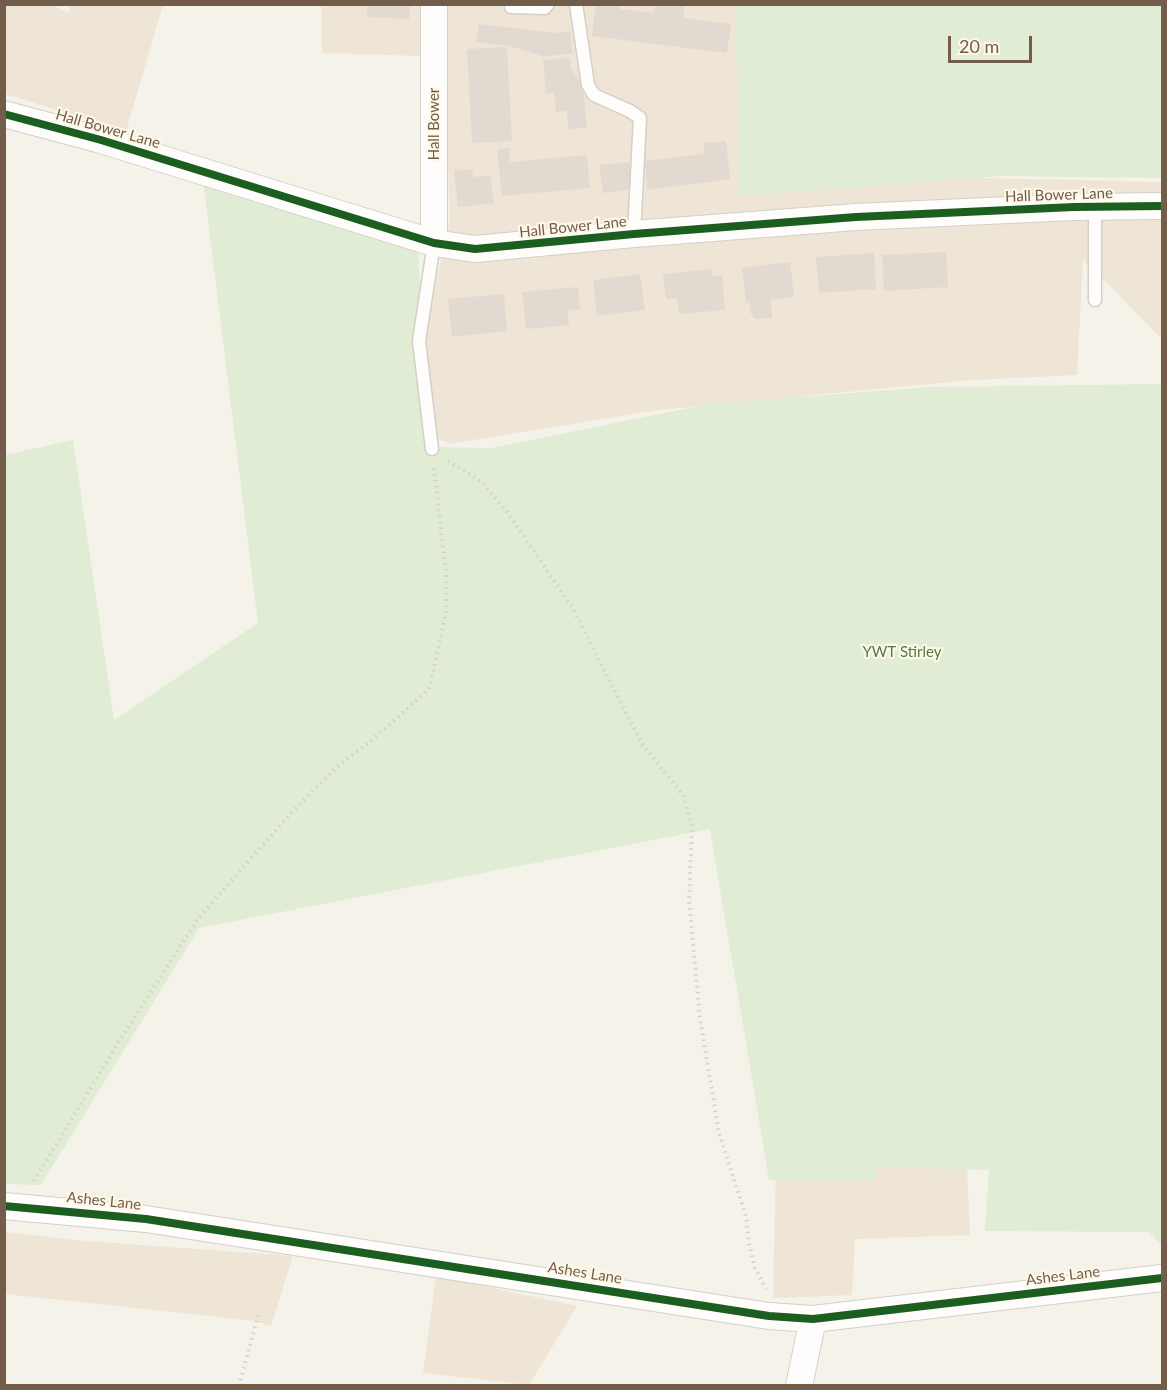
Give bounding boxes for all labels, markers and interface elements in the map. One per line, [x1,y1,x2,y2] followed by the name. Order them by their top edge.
[951,24,1035,62] scale bar
[959,35,999,57] text: 20 m
[425,88,443,160] street label: Hall Bower
[54,105,162,153] street label: Hall Bower Lane
[1005,184,1113,206] street label: Hall Bower Lane
[518,212,628,242] street label: Hall Bower Lane
[862,643,942,661] park label: YWT Stirley
[66,1188,142,1214] street label: Ashes Lane
[547,1258,623,1288] street label: Ashes Lane
[1025,1263,1101,1289] street label: Ashes Lane

